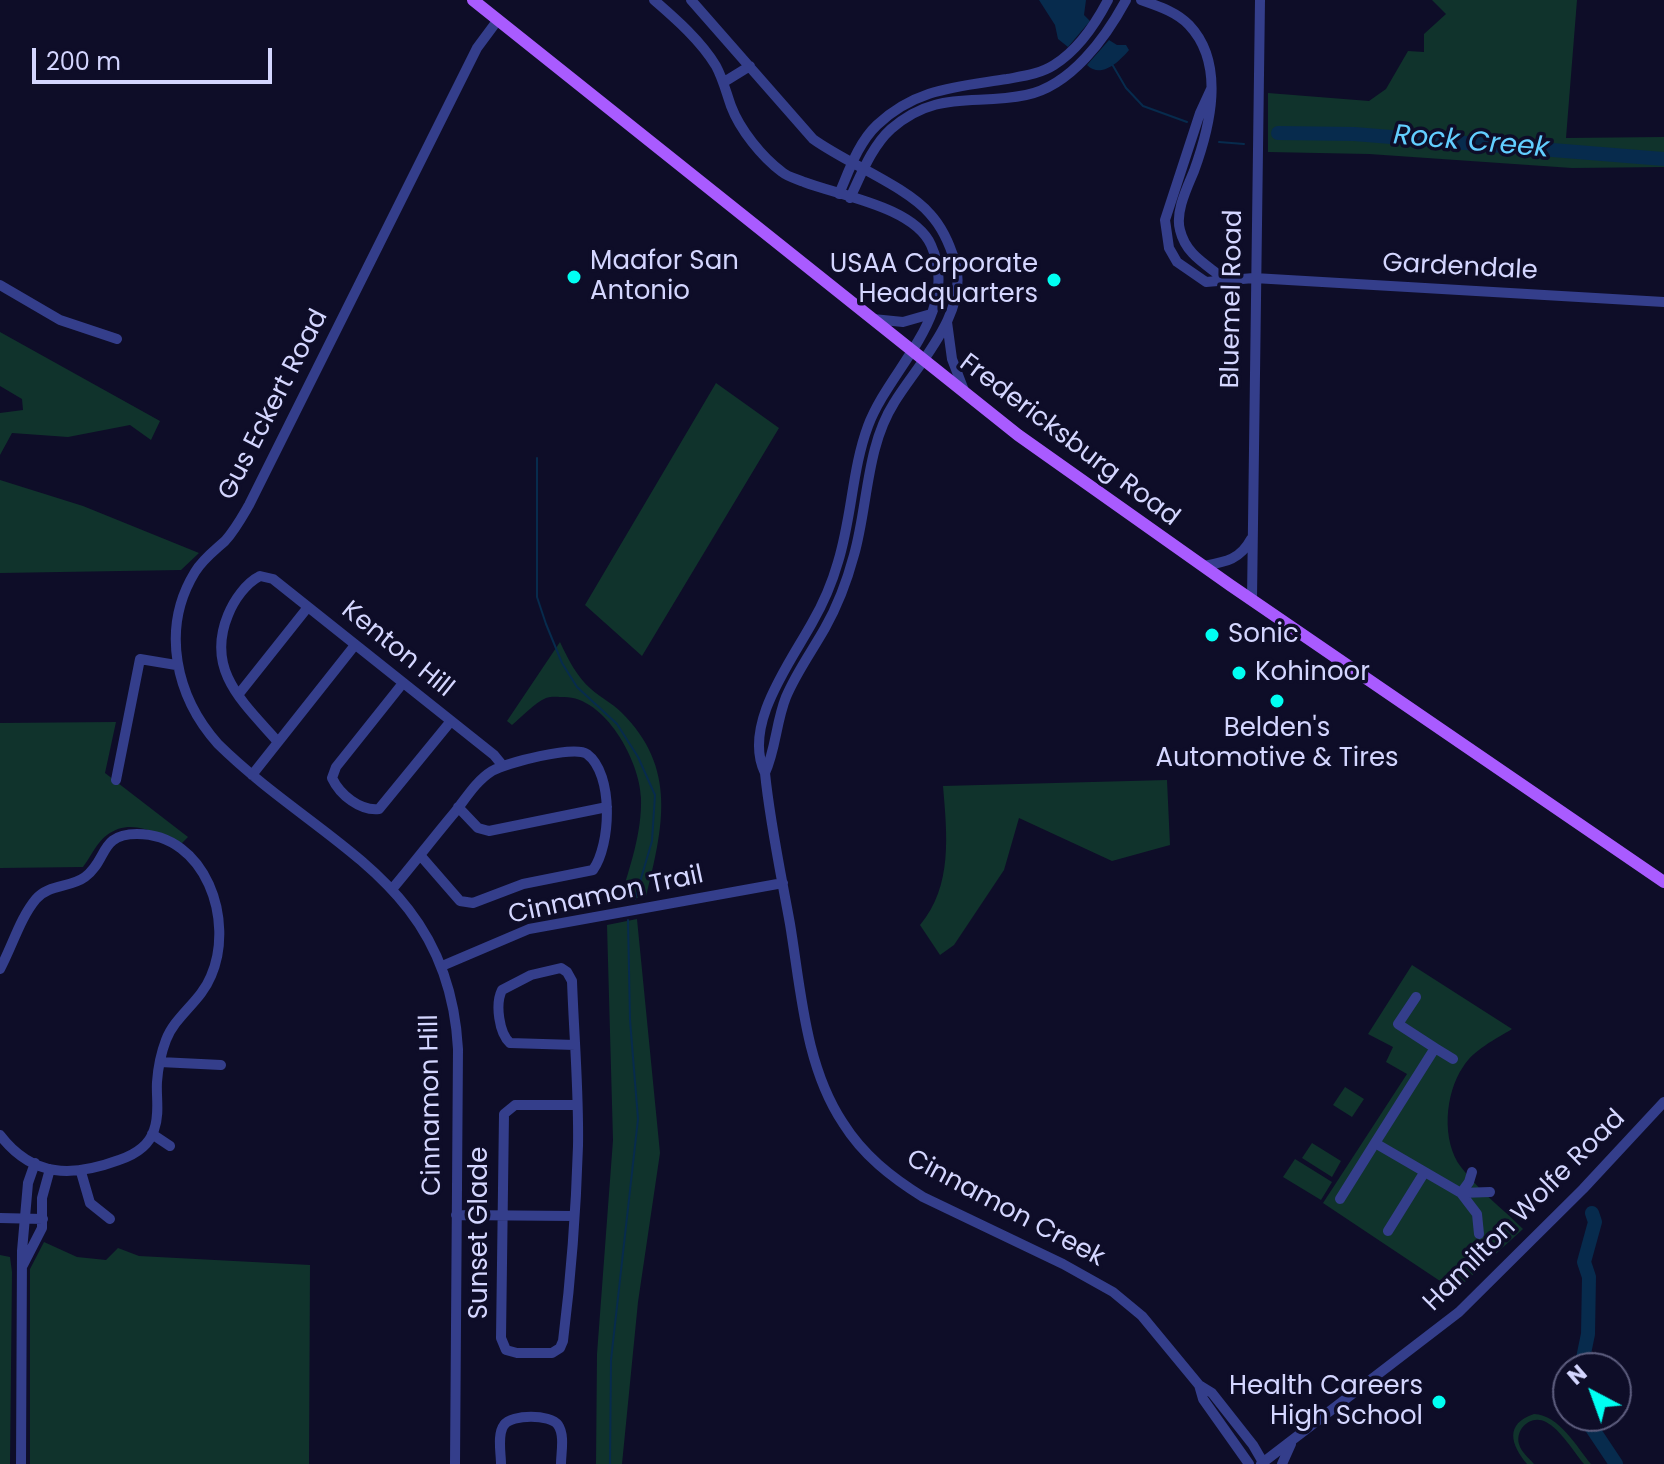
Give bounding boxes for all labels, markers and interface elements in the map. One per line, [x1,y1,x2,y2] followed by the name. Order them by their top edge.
[36,32,276,82] scale bar
[46,45,121,78] text: 200 m
[1392,119,1550,167] water label: Rock Creek
[1216,209,1250,389] street label: Bluemel Road
[590,246,739,308] place label: Maafor San Antonio
[1382,248,1538,288] street label: Gardendale
[830,249,1038,310] place label: USAA Corporate Headquarters
[565,268,583,286] marker: Maafor San Antonio
[1045,271,1063,289] marker: USAA Corporate Headquarters
[212,304,336,506] street label: Gus Eckert Road
[953,348,1185,534] street label: Fredericksburg Road
[335,595,459,705] street label: Kenton Hill
[1228,619,1299,651] place label: Sonic
[1203,626,1221,644] marker: Sonic
[1255,657,1370,689] place label: Kohinoor
[1230,664,1248,682] marker: Kohinoor
[1268,692,1286,710] marker: Belden's Automotive & Tires
[1155,713,1399,774] place label: Belden's Automotive & Tires
[506,860,706,932] street label: Cinnamon Trail
[415,1014,449,1196] street label: Cinnamon Hill
[1418,1104,1632,1318] street label: Hamilton Wolfe Road
[901,1144,1109,1274] street label: Cinnamon Creek
[464,1147,496,1319] street label: Sunset Glade
[1552,1352,1632,1432] north arrow
[1561,1358,1594,1392] text: N
[1229,1371,1423,1432] place label: Health Careers High School
[1430,1393,1448,1411] marker: Health Careers High School

